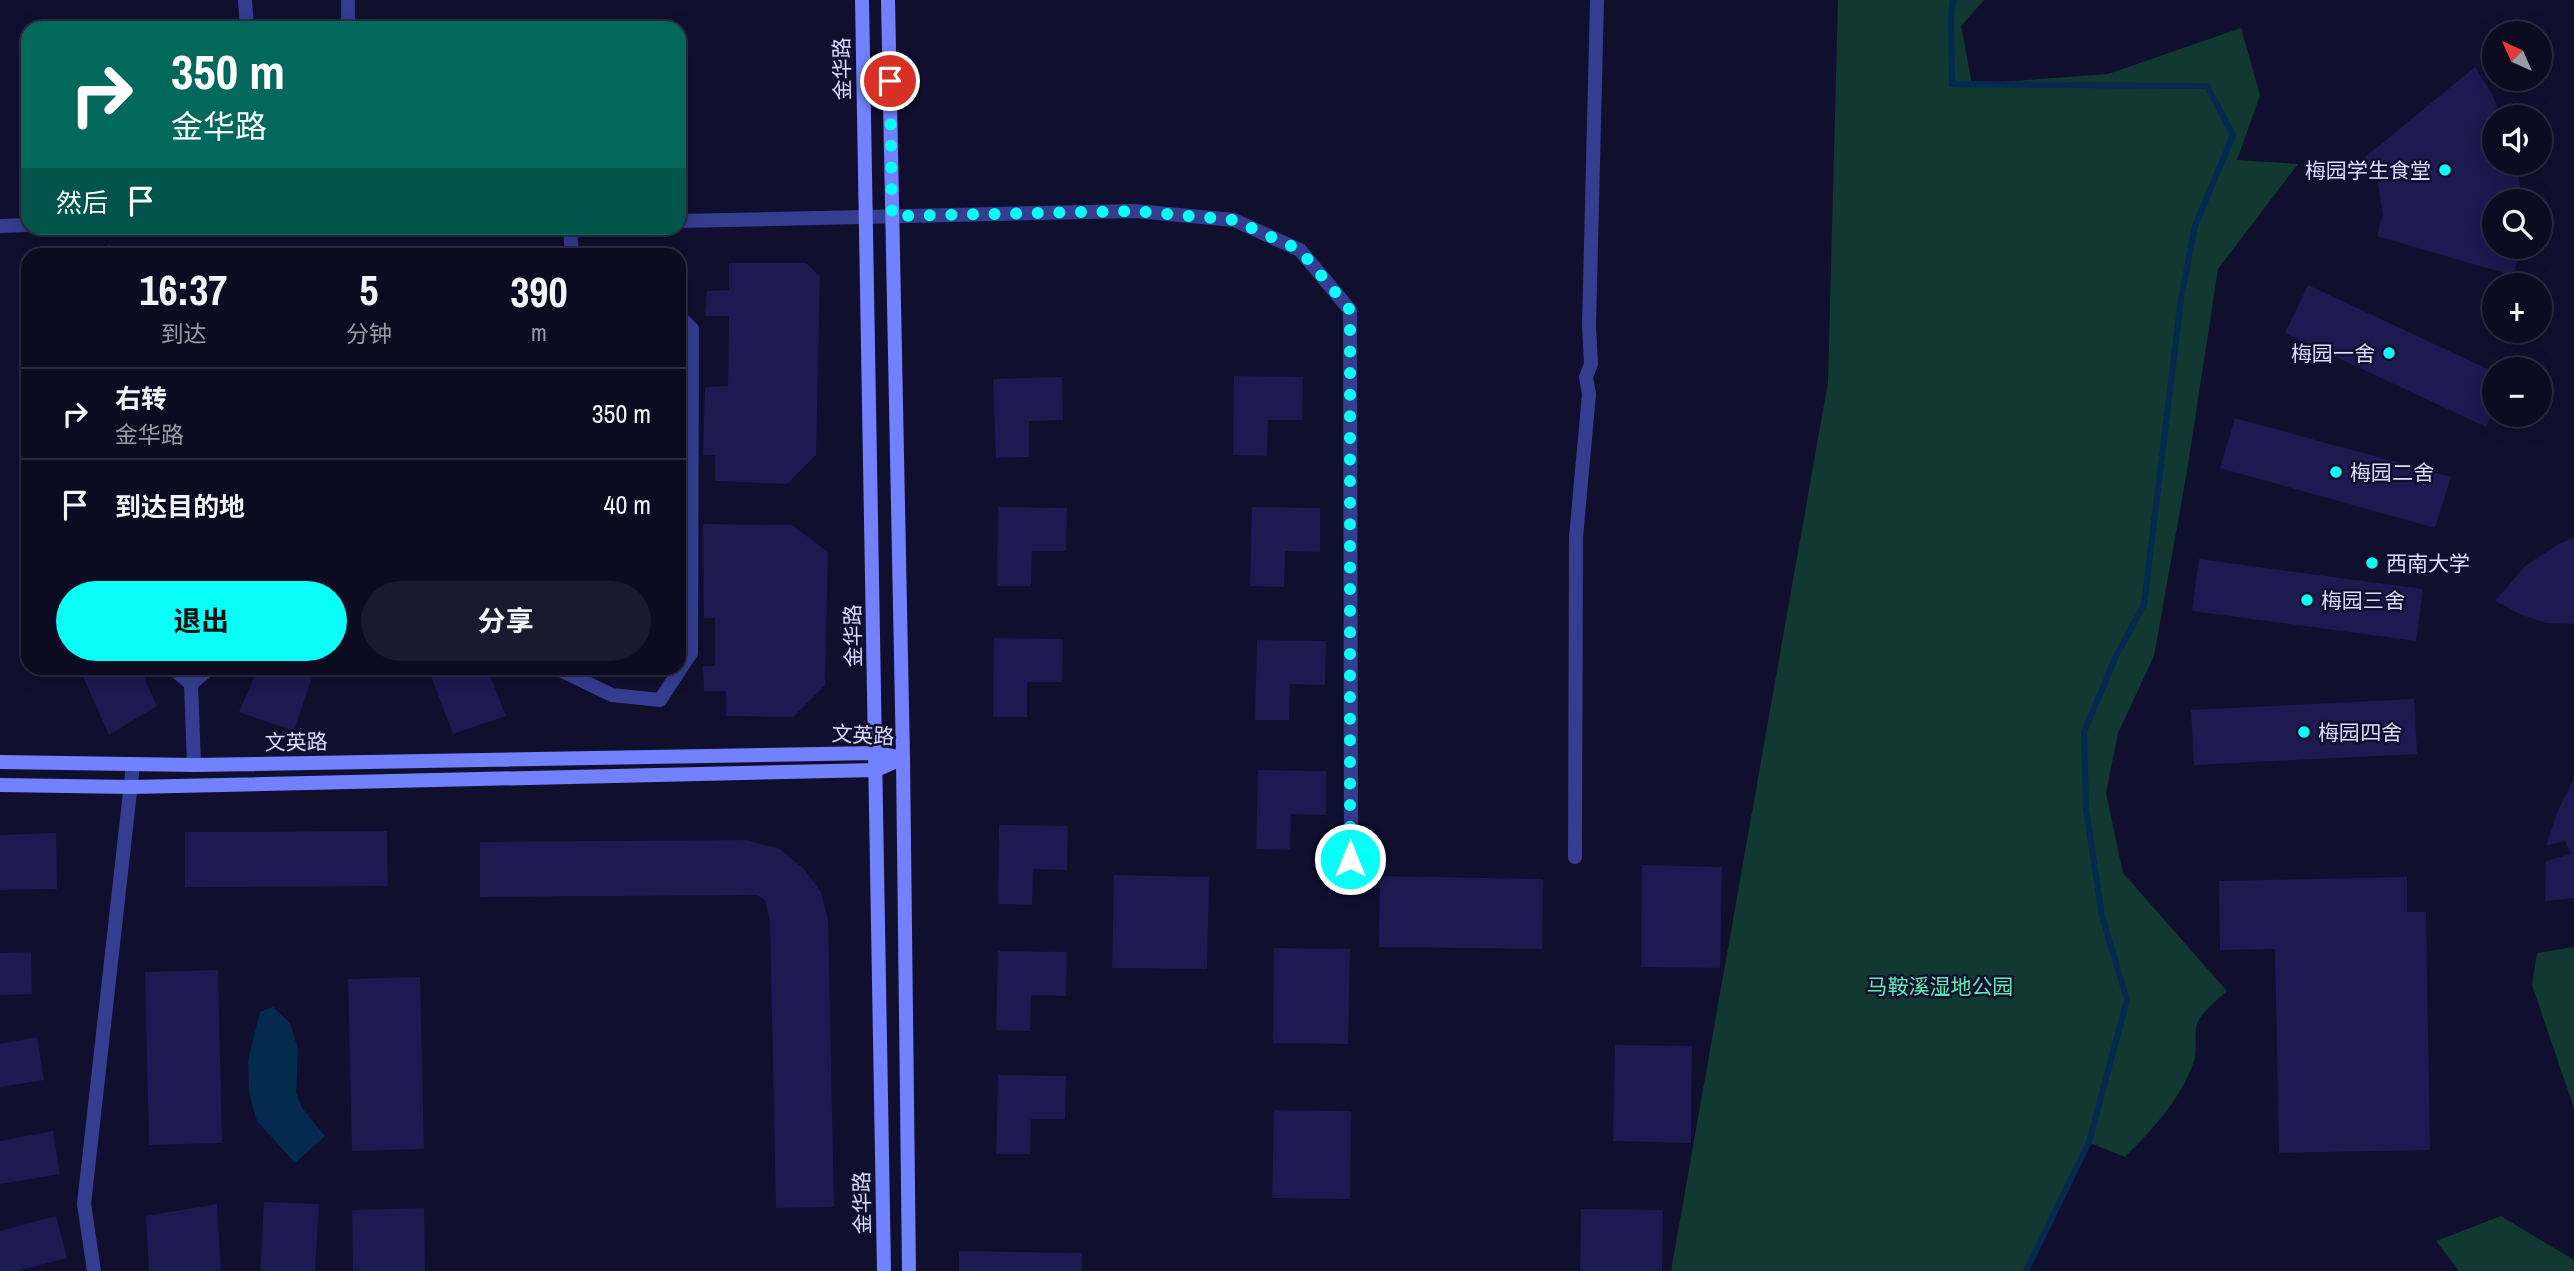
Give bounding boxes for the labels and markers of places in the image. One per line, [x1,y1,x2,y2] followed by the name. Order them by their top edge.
[860,51,920,111] pin
[2305,156,2431,185] place label: 梅园学生食堂
[2437,162,2453,178] marker: 梅园学生食堂
[2291,339,2375,368] place label: 梅园一舍
[2381,345,2397,361] marker: 梅园一舍
[2350,458,2434,487] place label: 梅园二舍
[2328,464,2344,480] marker: 梅园二舍
[2386,549,2470,578] place label: 西南大学
[2364,555,2380,571] marker: 西南大学
[2321,586,2405,615] place label: 梅园三舍
[2299,592,2315,608] marker: 梅园三舍
[2318,718,2402,747] place label: 梅园四舍
[2296,724,2312,740] marker: 梅园四舍

